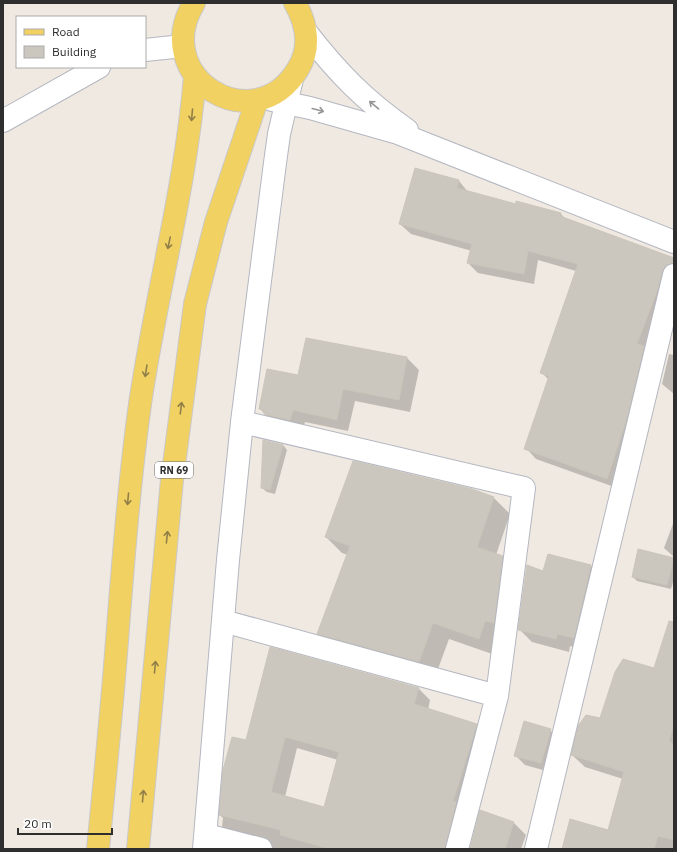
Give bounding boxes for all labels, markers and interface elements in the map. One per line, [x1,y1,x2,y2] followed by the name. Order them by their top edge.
[16,16,146,68] legend
[52,24,80,39] text: Road
[52,44,97,59] text: Building
[368,100,379,109] one-way arrow
[311,106,324,114] one-way arrow
[188,108,195,121] one-way arrow
[165,236,173,249] one-way arrow
[142,364,150,377] one-way arrow
[177,402,185,415] one-way arrow
[155,462,193,478] road number: RN 69
[124,493,132,506] one-way arrow
[163,531,170,544] one-way arrow
[151,661,158,674] one-way arrow
[139,790,147,803] one-way arrow
[18,810,112,836] scale bar
[24,816,52,831] text: 20 m

